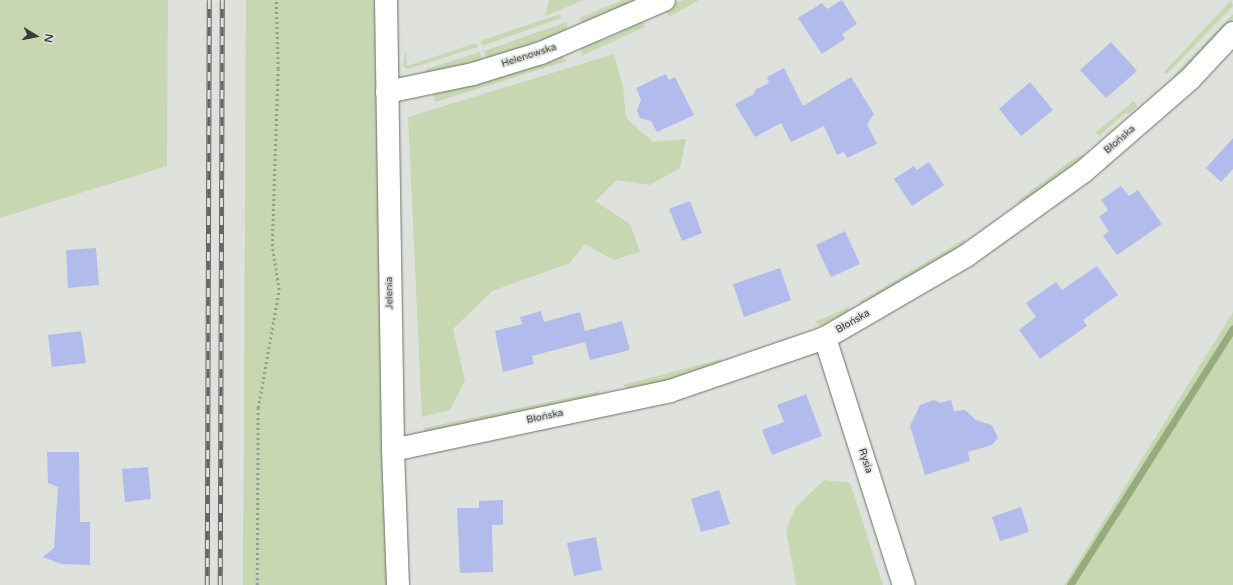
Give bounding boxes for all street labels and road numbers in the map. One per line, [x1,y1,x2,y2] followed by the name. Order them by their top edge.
[500,41,558,71] street label: Helenowska
[1102,123,1138,157] street label: Błońska
[384,277,396,309] street label: Jelenia
[834,307,872,337] street label: Błońska
[525,407,565,427] street label: Błońska
[855,447,875,475] street label: Rysia

